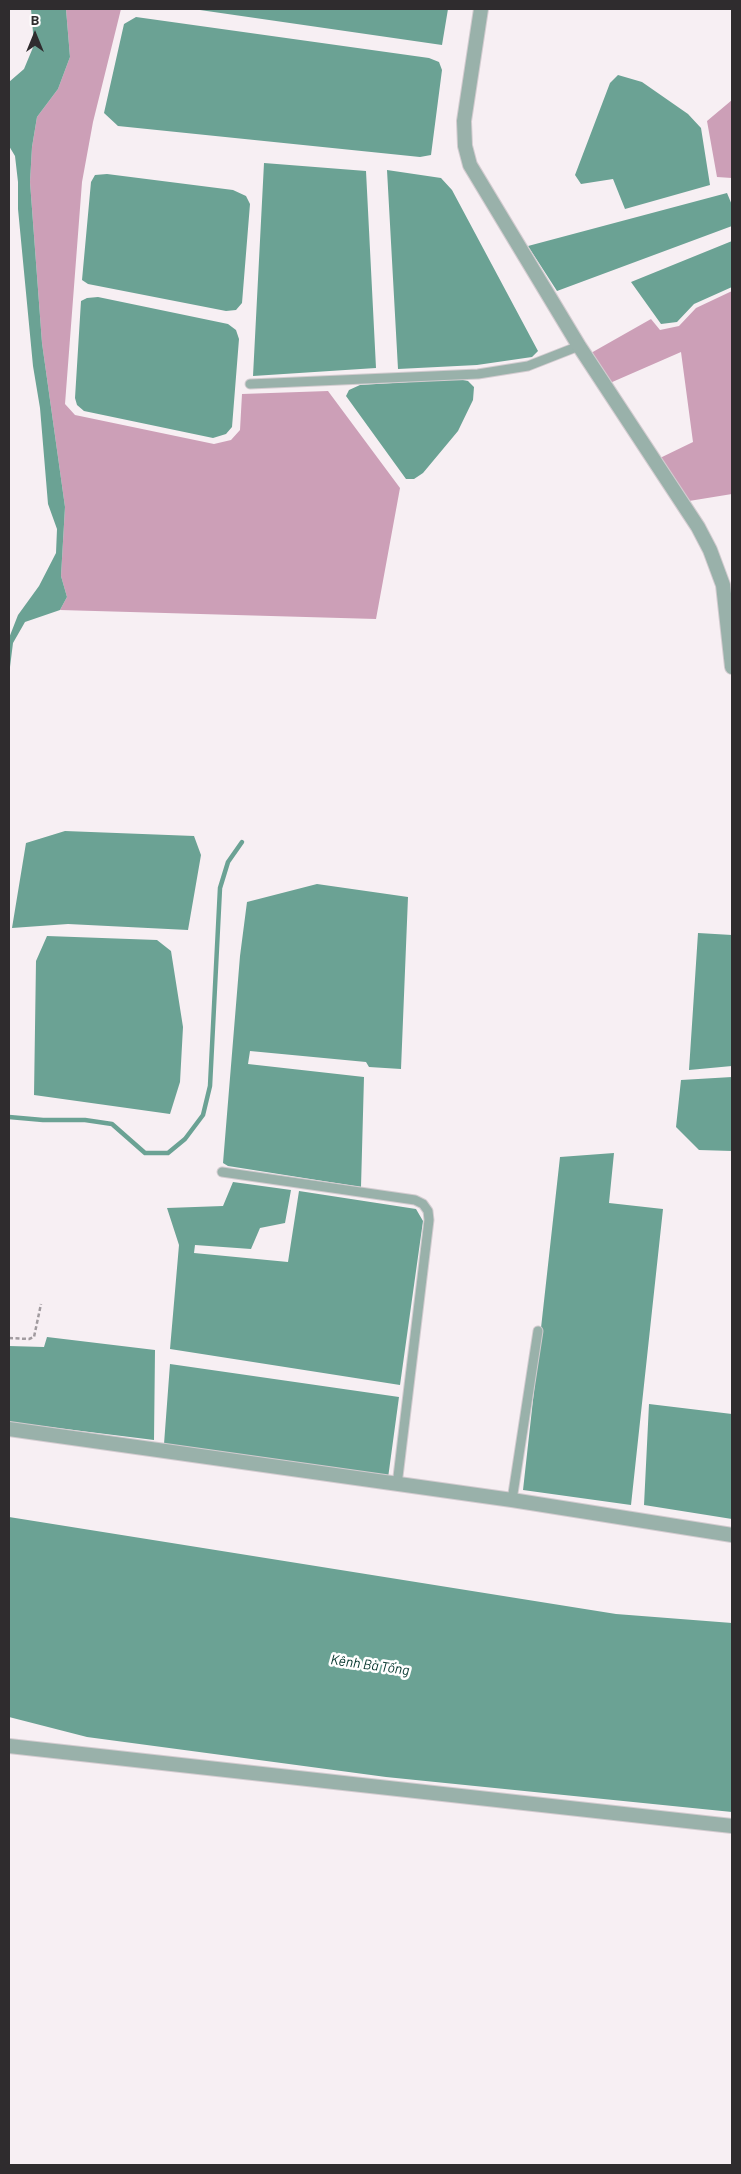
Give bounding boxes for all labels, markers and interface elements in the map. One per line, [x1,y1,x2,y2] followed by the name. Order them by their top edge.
[10,10,60,60] north arrow
[31,11,39,28] text: B
[330,1651,410,1679] water label: Kênh Bà Tống

